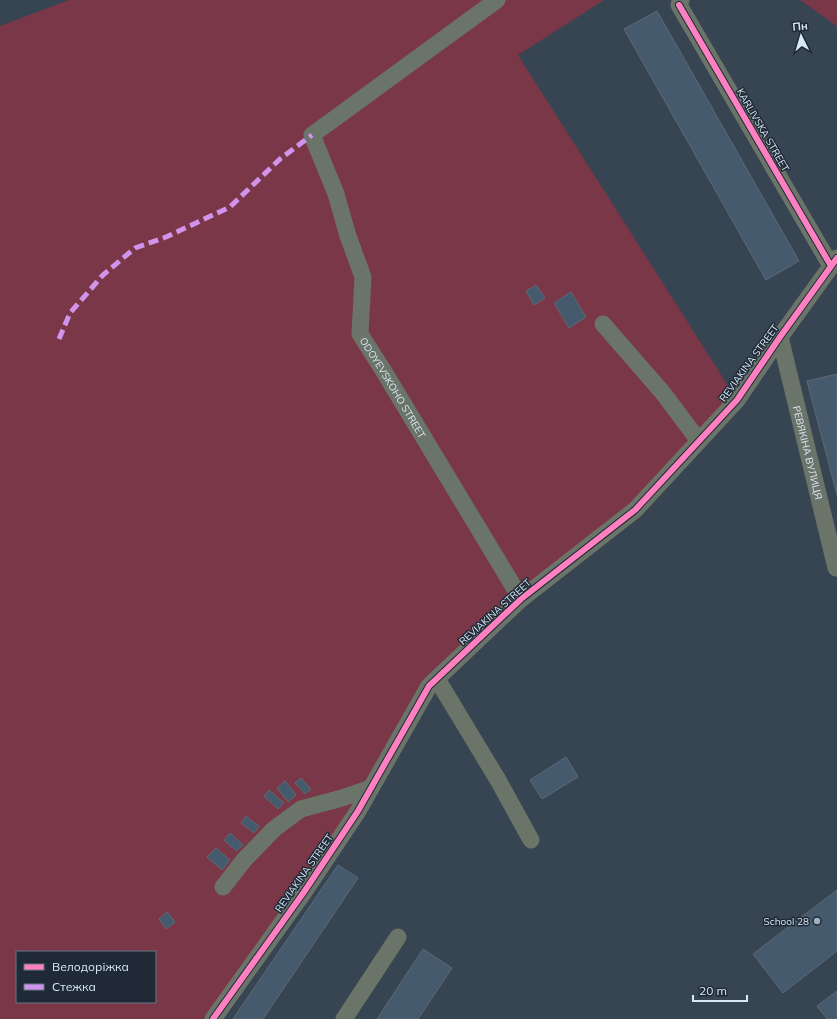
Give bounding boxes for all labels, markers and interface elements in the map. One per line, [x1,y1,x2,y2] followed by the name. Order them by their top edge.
[781,16,821,56] north arrow
[792,18,809,34] text: Пн
[734,86,792,174] street label: KARLIVSKA STREET
[716,322,782,404] street label: REVIAKINA STREET
[357,334,429,440] street label: ODOYEVSKOHO STREET
[790,404,826,501] street label: РЕВЯКІНА ВУЛИЦЯ
[456,576,534,648] street label: REVIAKINA STREET
[272,831,336,915] street label: REVIAKINA STREET
[764,915,809,928] place label: School 28
[812,916,822,926] marker: School 28
[16,951,156,1003] legend
[52,959,129,974] text: Велодоріжка
[693,977,747,1003] scale bar
[52,979,96,994] text: Стежка
[699,983,727,998] text: 20 m

